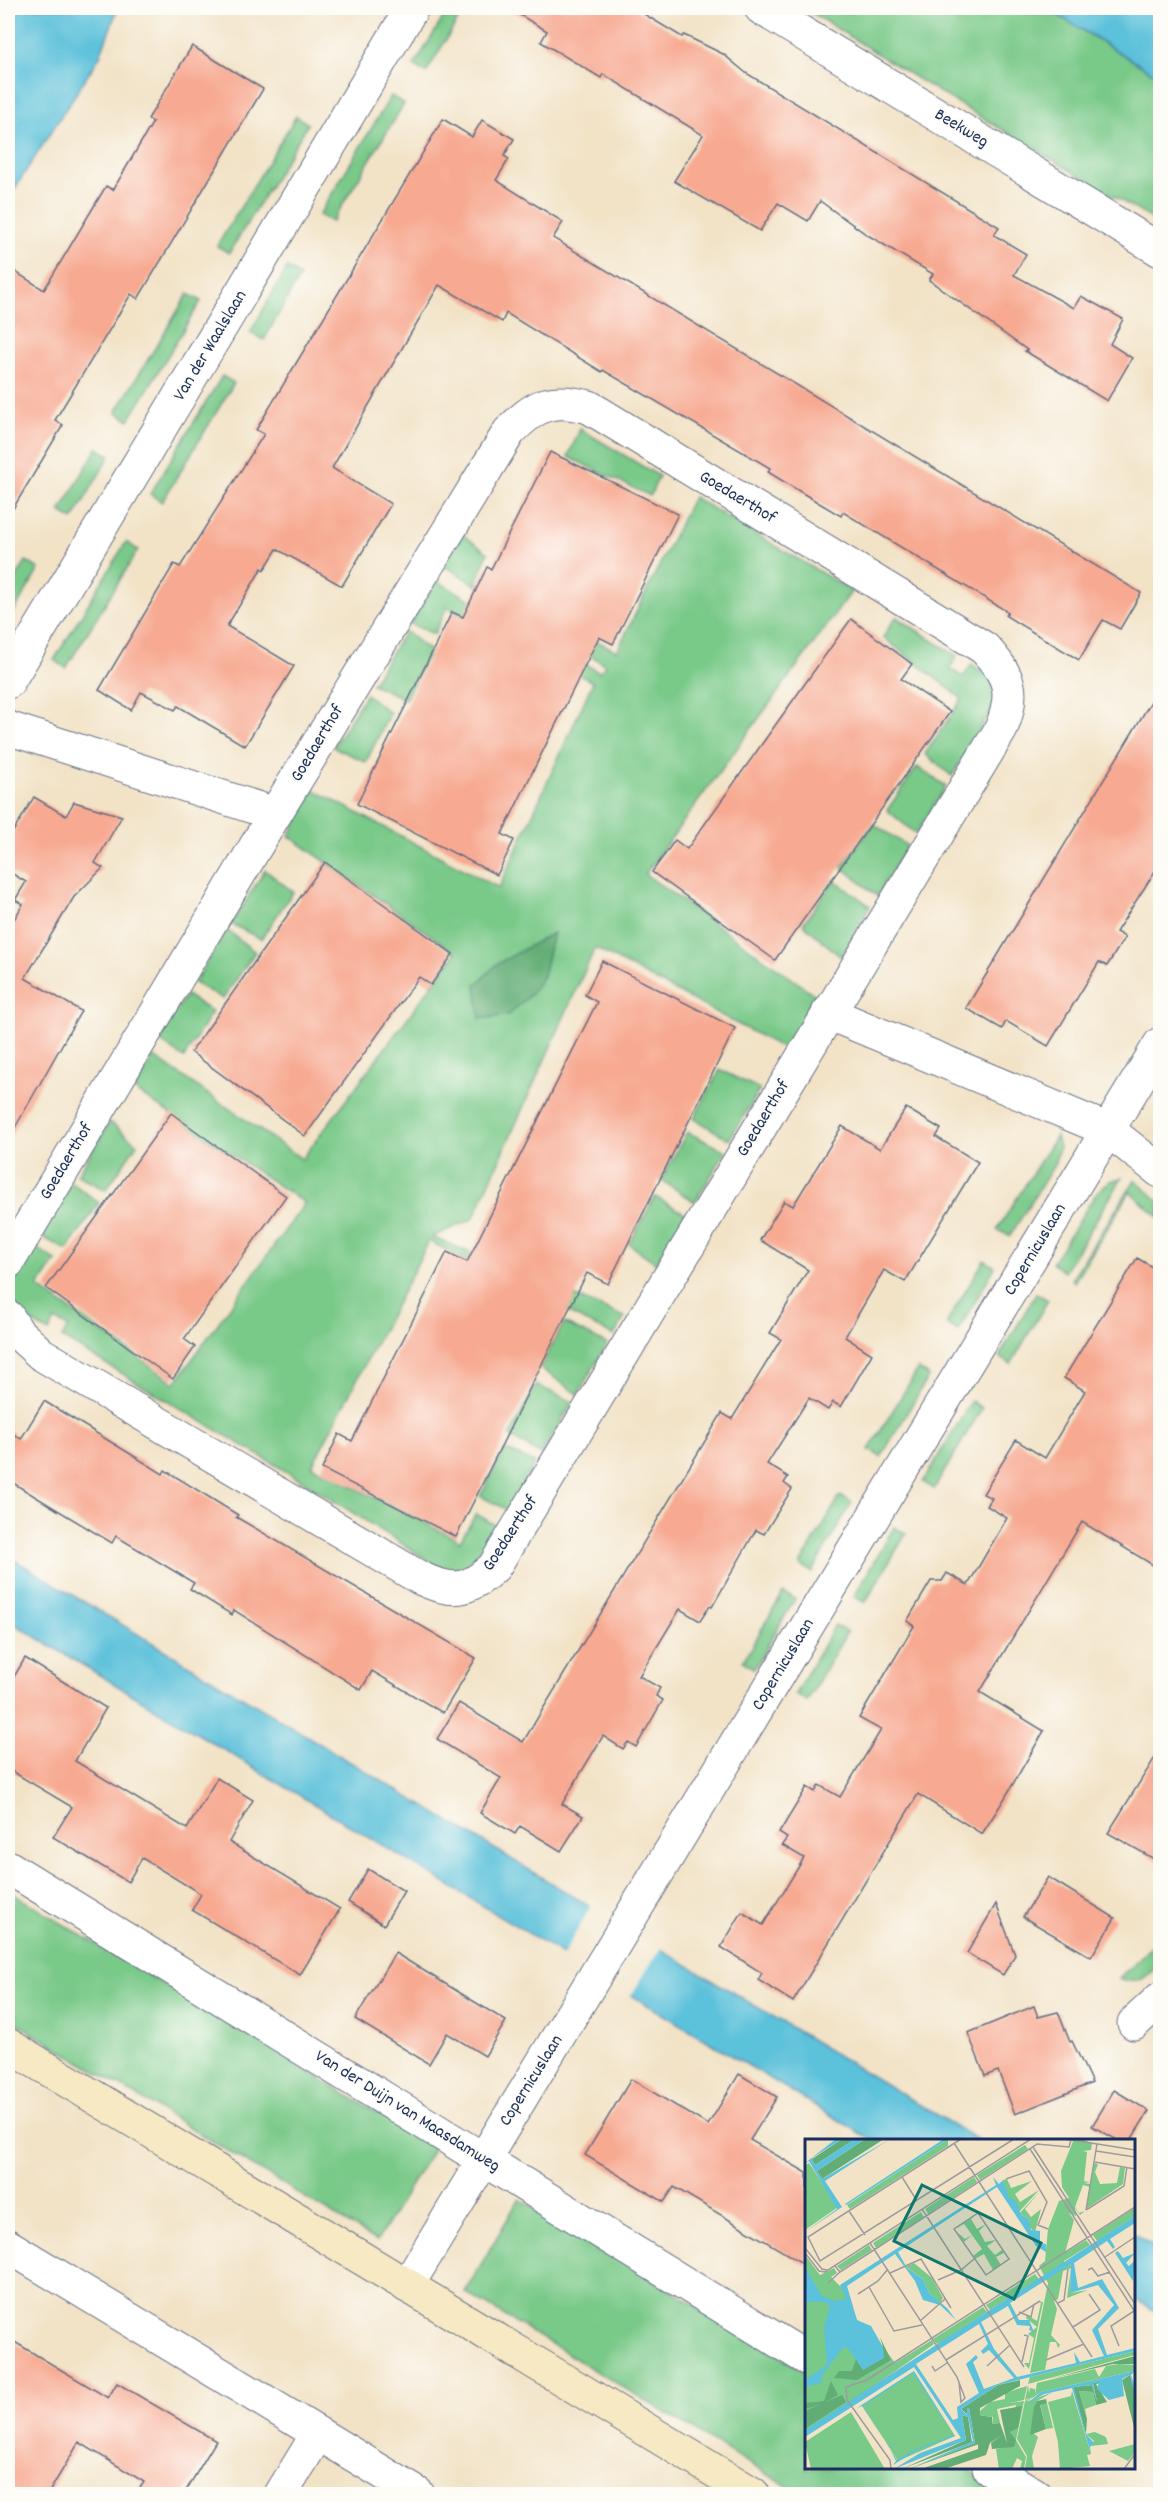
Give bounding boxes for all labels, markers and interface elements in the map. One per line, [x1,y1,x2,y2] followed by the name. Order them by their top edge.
[929,103,993,155] street label: Beekweg
[168,286,254,406] street label: Van der Waalslaan
[694,465,781,531] street label: Goedaerthof
[285,700,351,787] street label: Goedaerthof
[731,1075,797,1162] street label: Goedaerthof
[34,1118,100,1205] street label: Goedaerthof
[999,1199,1073,1301] street label: Copernicuslaan
[477,1491,545,1577] street label: Goedaerthof
[747,1614,821,1716] street label: Copernicuslaan
[494,2031,570,2131] street label: Copernicuslaan
[310,2045,505,2179] street label: Van der Duijn van Maasdamweg
[805,2139,1135,2469] inset map

